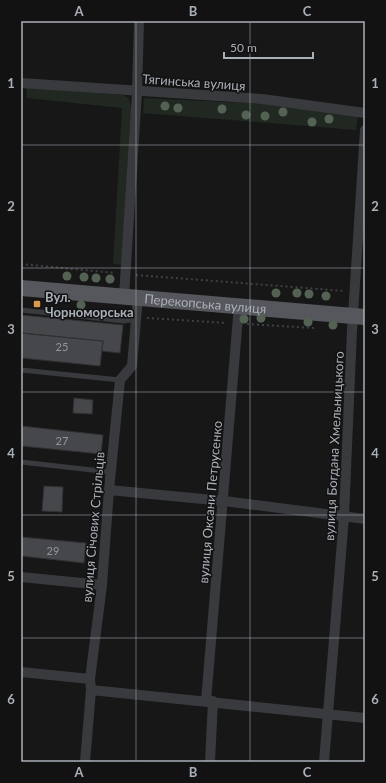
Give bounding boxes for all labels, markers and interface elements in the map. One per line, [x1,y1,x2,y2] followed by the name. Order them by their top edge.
[73,3,84,19] text: A
[189,3,198,19] text: B
[303,3,312,19] text: C
[224,34,313,60] scale bar
[230,40,257,55] text: 50 m
[142,70,246,94] street label: Тягинська вулиця
[7,75,15,91] text: 1
[371,75,379,91] text: 1
[7,198,15,214] text: 2
[371,198,379,214] text: 2
[45,289,134,320] place label: Вул. Чорноморська
[144,290,267,317] street label: Перекопська вулиця
[32,299,42,309] marker: Вул. Чорноморська
[7,321,15,337] text: 3
[371,321,379,337] text: 3
[56,340,68,353] house number: 25
[321,351,347,541] street label: вулиця Богдана Хмельницького
[195,420,225,584] street label: вулиця Оксани Петрусенко
[56,434,68,447] house number: 27
[7,445,15,461] text: 4
[371,445,379,461] text: 4
[78,451,108,603] street label: вулиця Січових Стрільців
[47,544,59,557] house number: 29
[7,568,15,584] text: 5
[371,568,379,584] text: 5
[7,691,15,707] text: 6
[371,691,379,707] text: 6
[73,764,84,780] text: A
[189,764,198,780] text: B
[303,764,312,780] text: C

